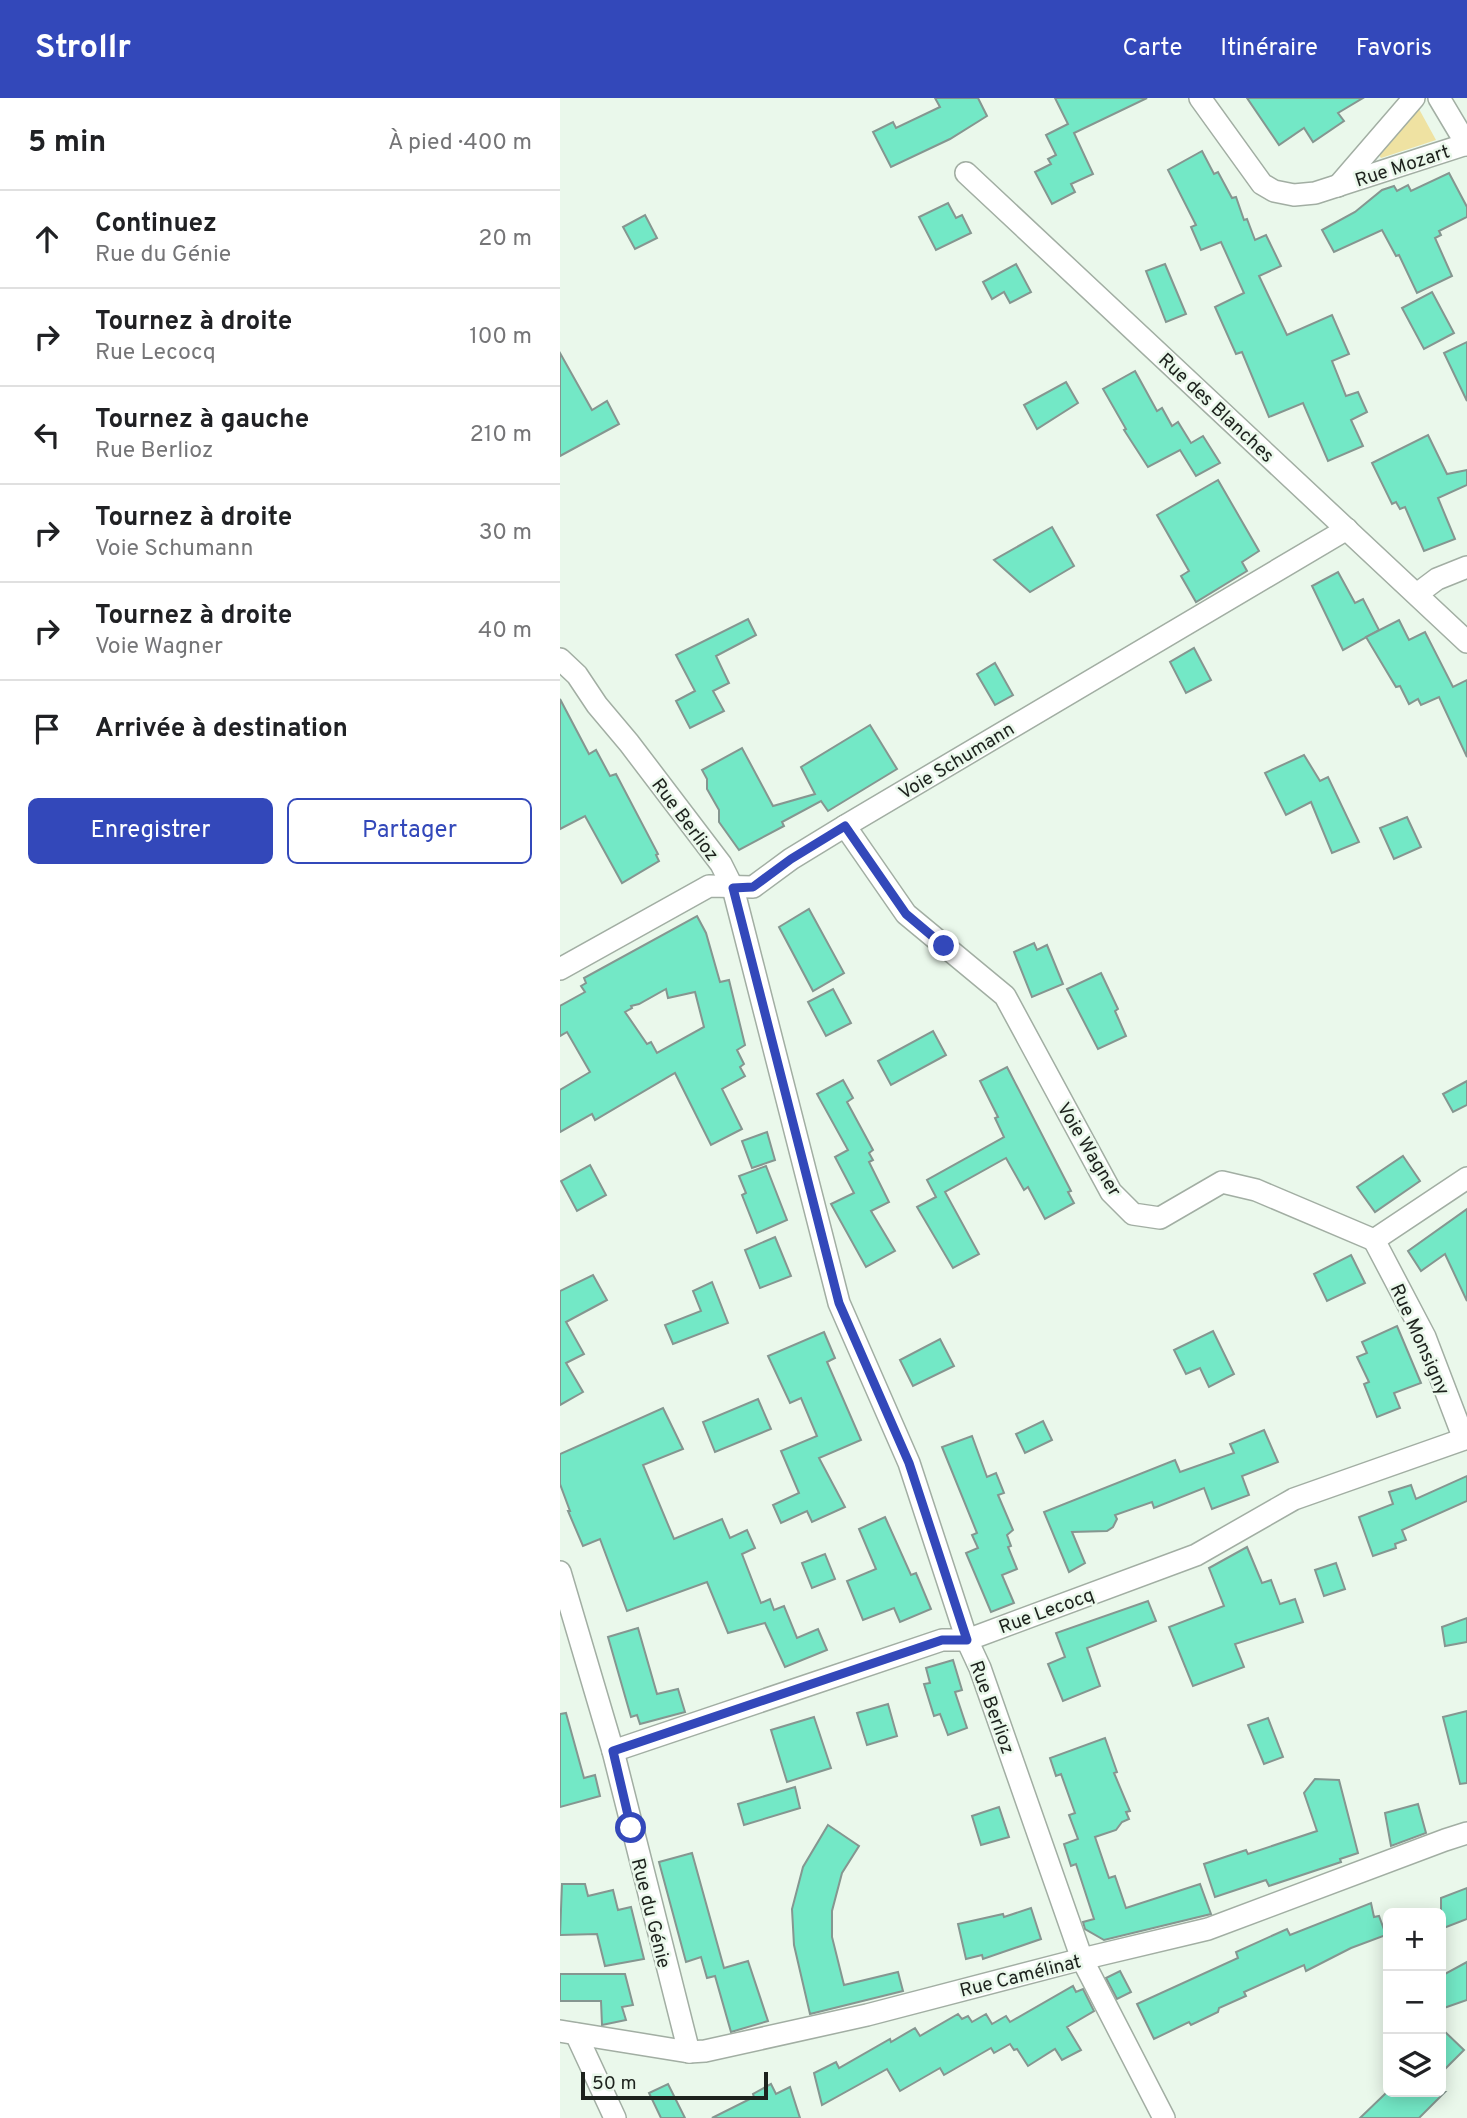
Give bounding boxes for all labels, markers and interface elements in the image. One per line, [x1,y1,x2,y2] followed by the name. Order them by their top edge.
[35,28,131,70] text: Strollr
[1122,34,1182,64] text: Carte
[1220,34,1318,64] text: Itinéraire
[1356,34,1432,64] text: Favoris
[28,125,106,162] text: 5 min
[388,129,532,158] text: À pied · 400 m
[1352,140,1453,193] street label: Rue Mozart
[95,208,217,241] text: Continuez
[28,220,66,258] icon: ahead
[478,225,532,254] text: 20 m
[95,241,231,270] text: Rue du Génie
[95,306,292,339] text: Tournez à droite
[28,318,66,356] icon: right
[469,323,532,352] text: 100 m
[95,339,216,368] text: Rue Lecocq
[1153,349,1279,468] street label: Rue des Blanches
[95,404,309,437] text: Tournez à gauche
[28,416,66,454] icon: left
[470,421,532,450] text: 210 m
[95,437,213,466] text: Rue Berlioz
[95,502,292,535] text: Tournez à droite
[28,514,66,552] icon: right
[479,519,532,548] text: 30 m
[95,535,253,564] text: Voie Schumann
[95,600,292,633] text: Tournez à droite
[28,612,66,650] icon: right
[478,617,532,646] text: 40 m
[95,633,223,662] text: Voie Wagner
[28,710,66,748] icon: arrive
[95,713,348,746] text: Arrivée à destination
[895,718,1019,806] street label: Voie Schumann
[645,774,723,866] street label: Rue Berlioz
[28,798,273,864] button: Enregistrer
[287,798,532,864] button: Partager
[928,930,959,961] route end
[1051,1099,1126,1202] street label: Voie Wagner
[1384,1280,1454,1399] street label: Rue Monsigny
[996,1584,1098,1640] street label: Rue Lecocq
[963,1658,1019,1758] street label: Rue Berlioz
[615,1812,646,1843] route start
[625,1856,675,1971] street label: Rue du Génie
[1383,1908,1446,2097] map controls
[1383,1908,1446,1971] button: +
[957,1950,1084,2004] street label: Rue Camélinat
[1383,1971,1446,2034] button: −
[1383,2034,1446,2097] button: layers
[581,2069,768,2101] scale bar
[592,2072,637,2096] text: 50 m

